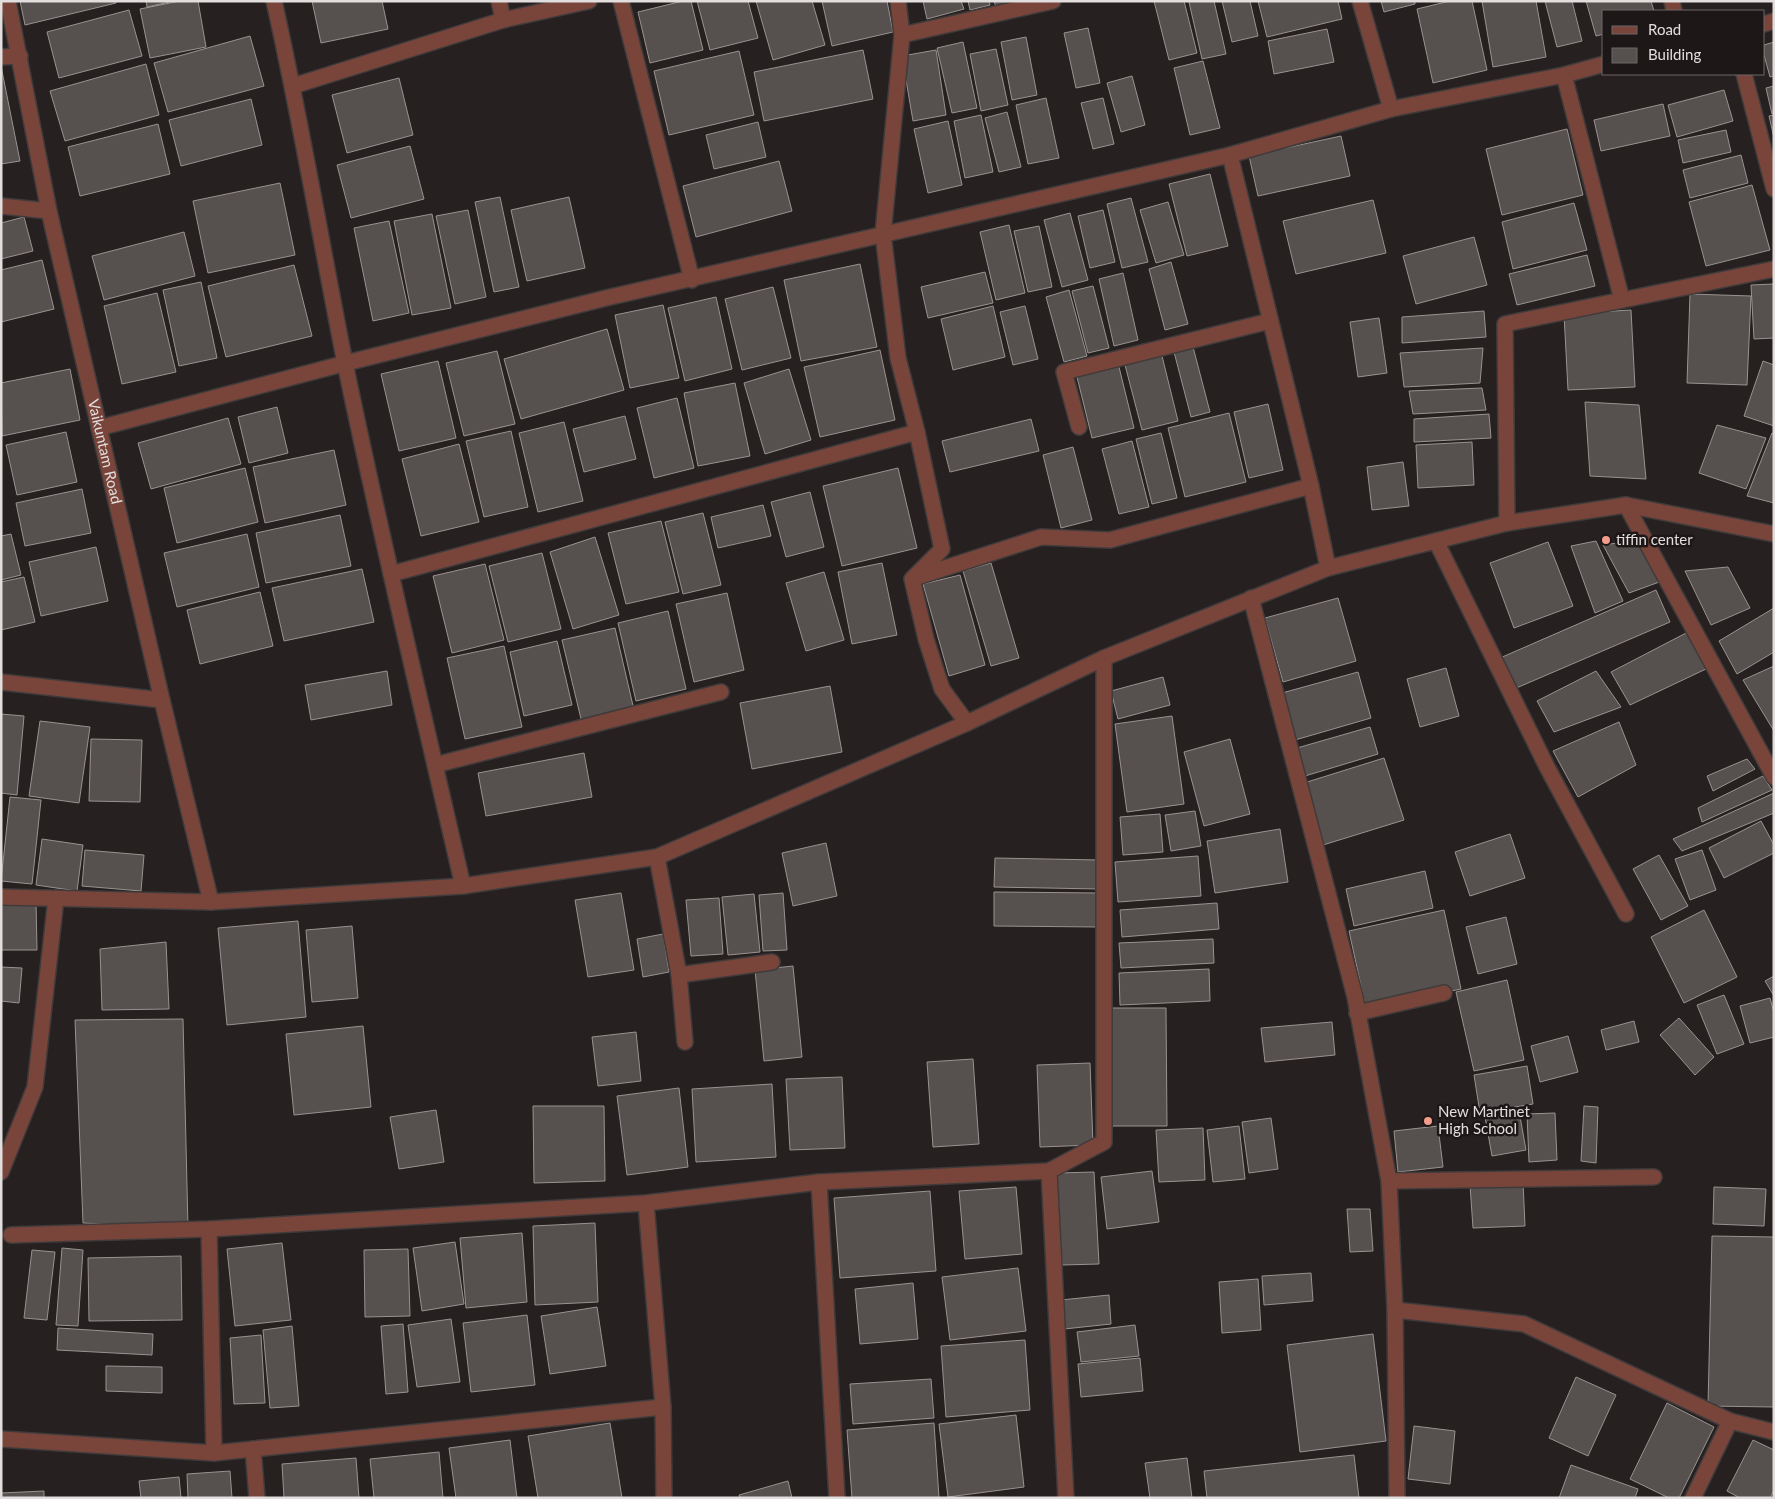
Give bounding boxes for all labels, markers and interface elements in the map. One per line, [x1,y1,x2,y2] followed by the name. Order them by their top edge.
[1602,10,1765,75] legend
[1648,20,1681,38] text: Road
[1648,45,1701,63] text: Building
[85,397,126,506] street label: Vaikuntam Road
[1616,530,1693,548] place label: tiffin center
[1600,534,1612,546] marker: tiffin center
[1438,1102,1530,1137] place label: New Martinet High School
[1422,1115,1434,1127] marker: New Martinet High School

